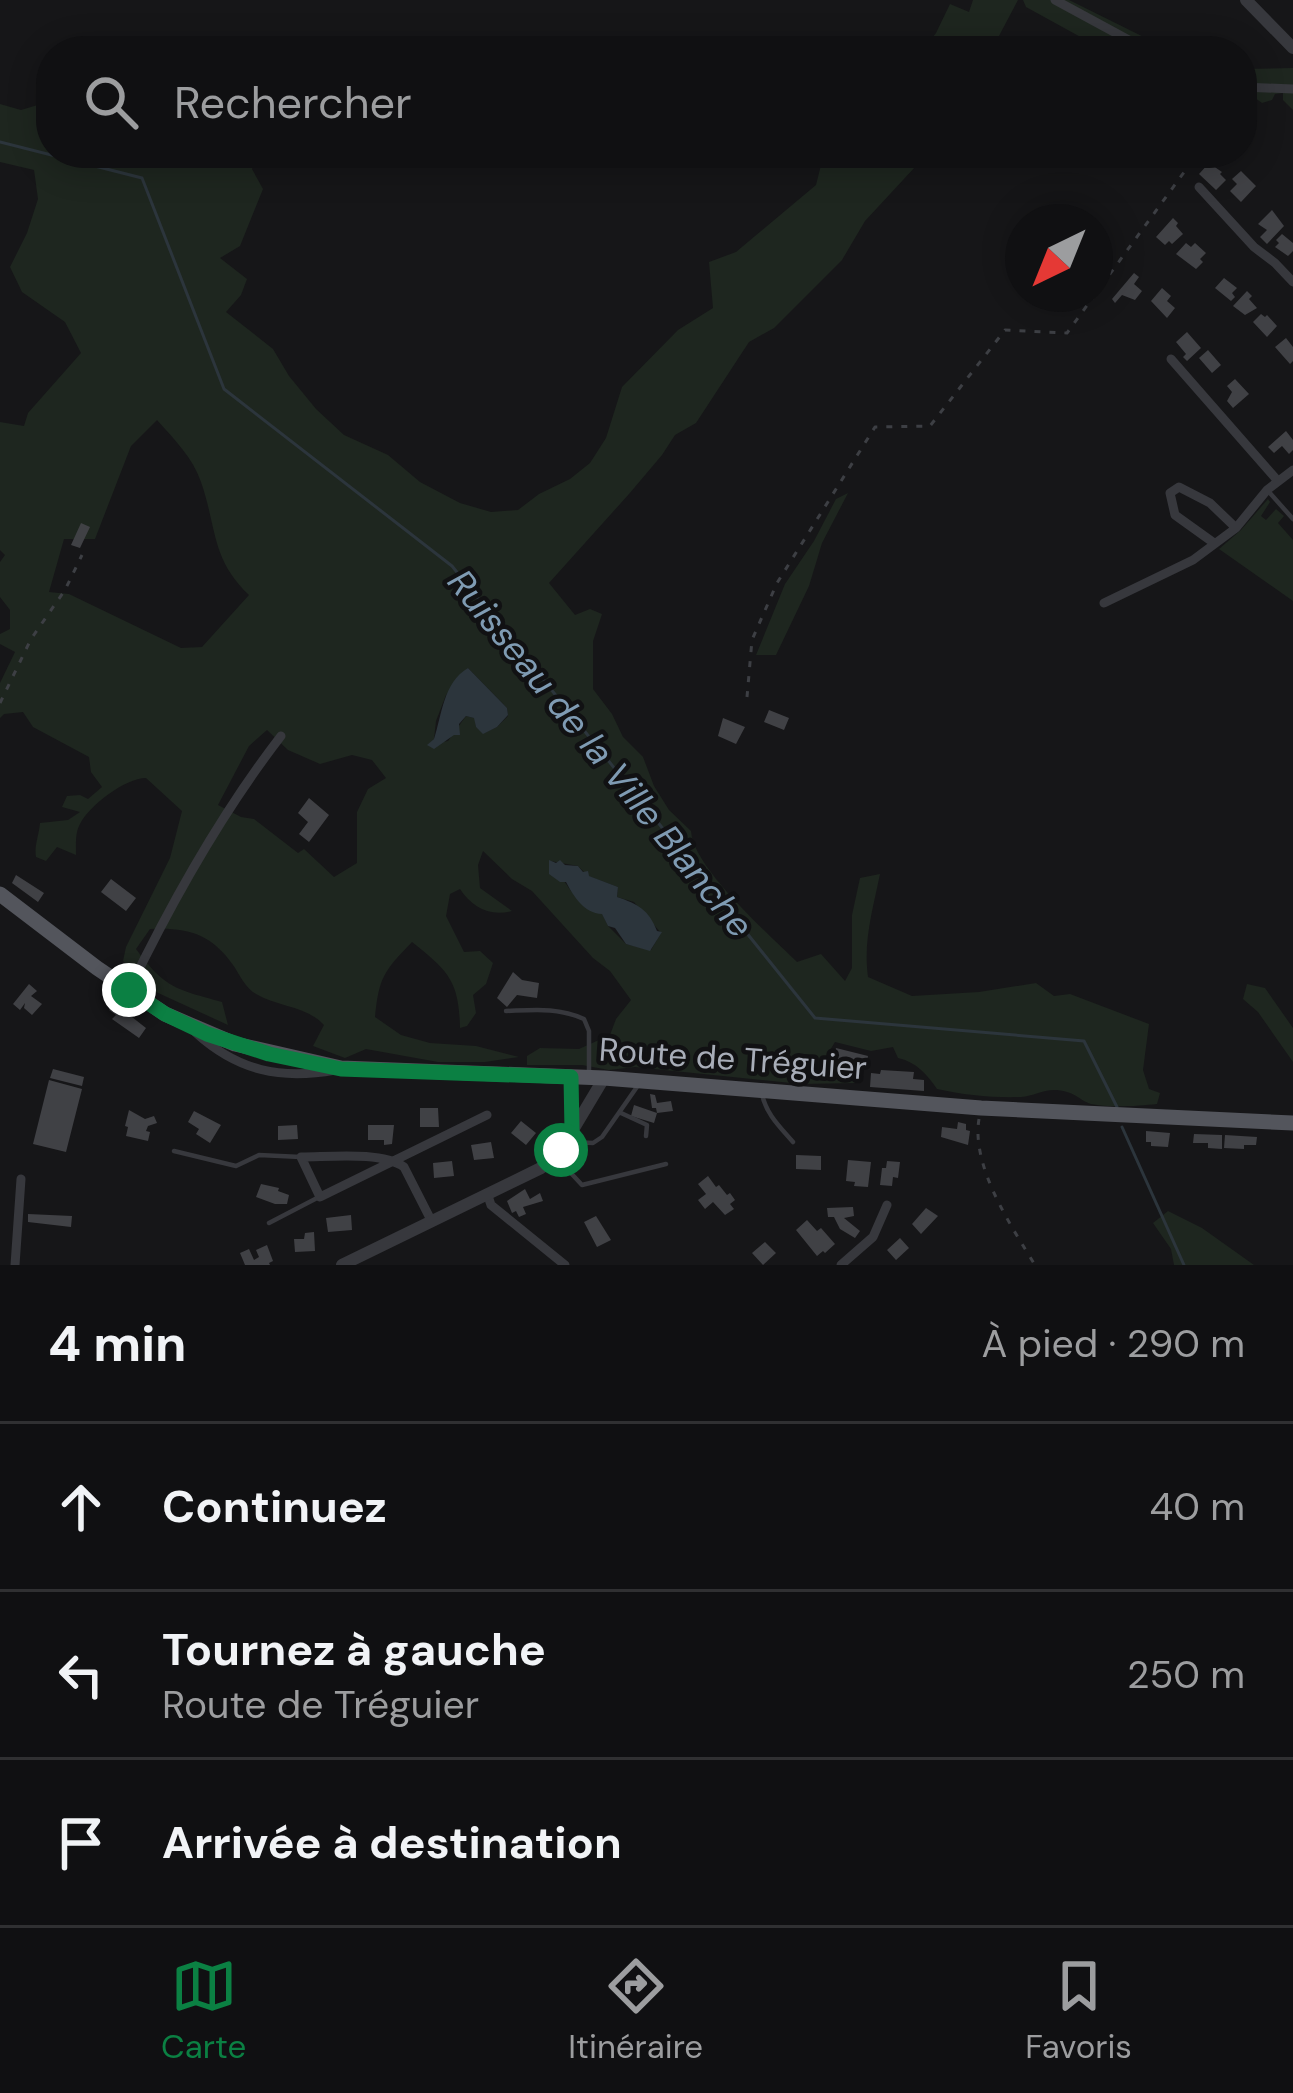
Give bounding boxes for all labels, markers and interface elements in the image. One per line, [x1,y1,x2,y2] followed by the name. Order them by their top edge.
[36,36,1257,168] search box
[78,69,144,135] icon: search
[174,73,412,132] text: Rechercher
[1005,204,1113,312] north arrow
[437,560,764,947] water label: Ruisseau de la Ville Blanche
[102,963,156,1017] route end
[598,1028,868,1089] street label: Route de Tréguier
[534,1123,588,1177] route start
[48,1310,187,1377] text: 4 min
[982,1318,1245,1369] text: À pied · 290 m
[48,1474,114,1540] icon: ahead
[162,1477,387,1536] text: Continuez
[1150,1481,1245,1532] text: 40 m
[162,1620,546,1679] text: Tournez à gauche
[48,1642,114,1708] icon: left
[1127,1649,1245,1700] text: 250 m
[162,1679,479,1730] text: Route de Tréguier
[48,1810,114,1876] icon: arrive
[162,1813,622,1872] text: Arrivée à destination
[161,1953,246,2068] tab: Carte
[568,1953,703,2068] tab: Itinéraire
[1025,1953,1132,2068] tab: Favoris

